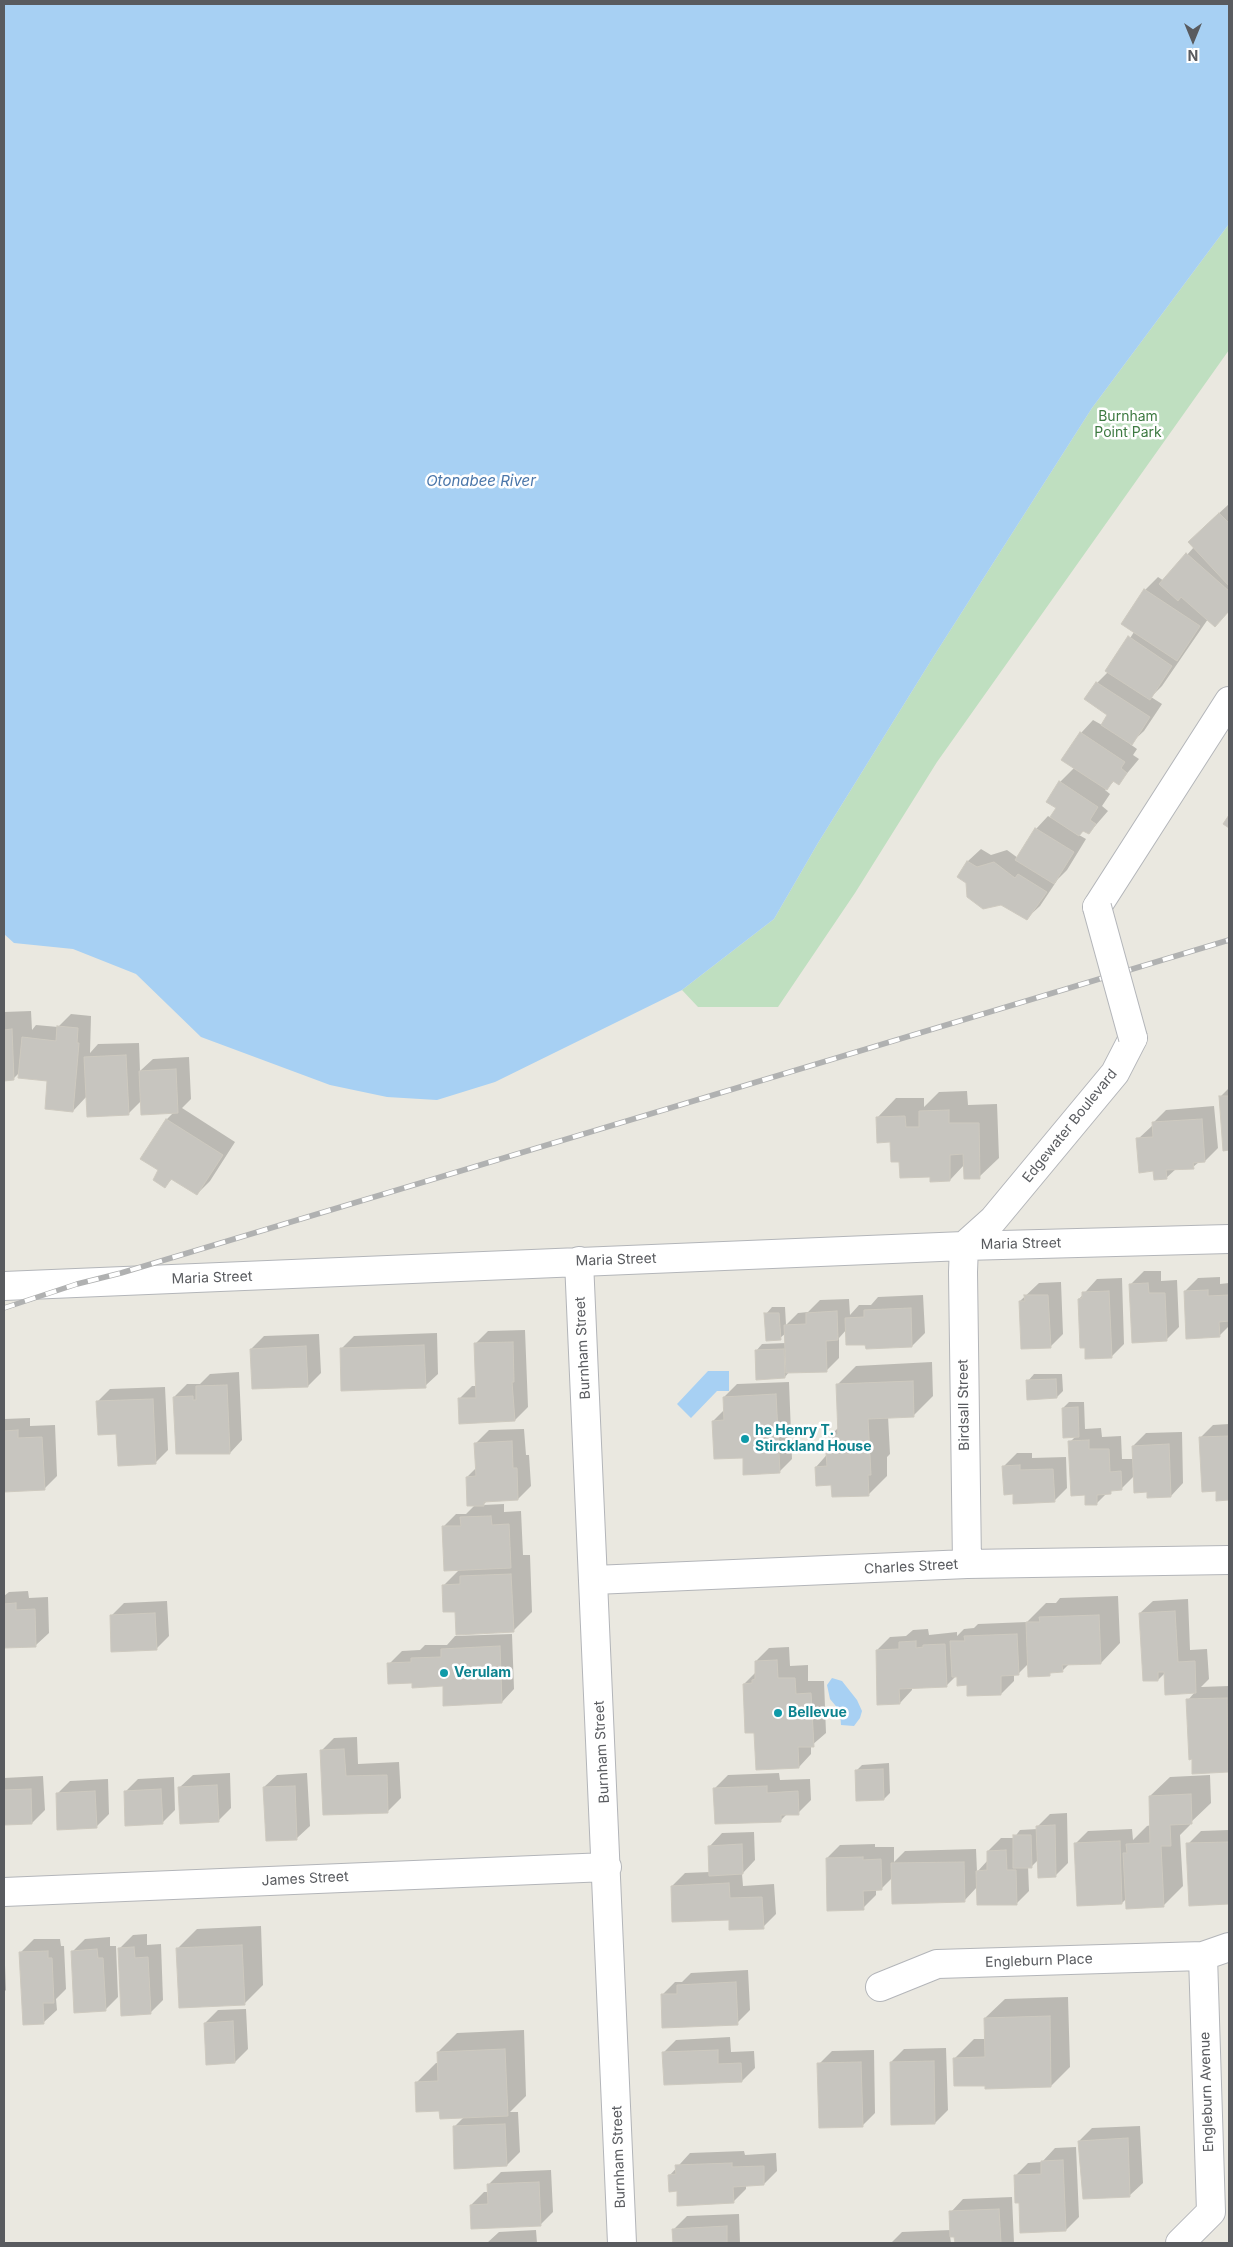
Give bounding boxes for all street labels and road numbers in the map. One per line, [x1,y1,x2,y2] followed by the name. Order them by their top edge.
[1019,1066,1121,1186] street label: Edgewater Boulevard
[981,1235,1061,1253] street label: Maria Street
[575,1250,657,1270] street label: Maria Street
[171,1268,253,1288] street label: Maria Street
[572,1296,594,1400] street label: Burnham Street
[955,1359,973,1451] street label: Birdsall Street
[864,1556,958,1578] street label: Charles Street
[591,1700,613,1804] street label: Burnham Street
[261,1868,349,1890] street label: James Street
[985,1951,1093,1971] street label: Engleburn Place
[1197,2031,1217,2153] street label: Engleburn Avenue
[609,2105,629,2209] street label: Burnham Street

